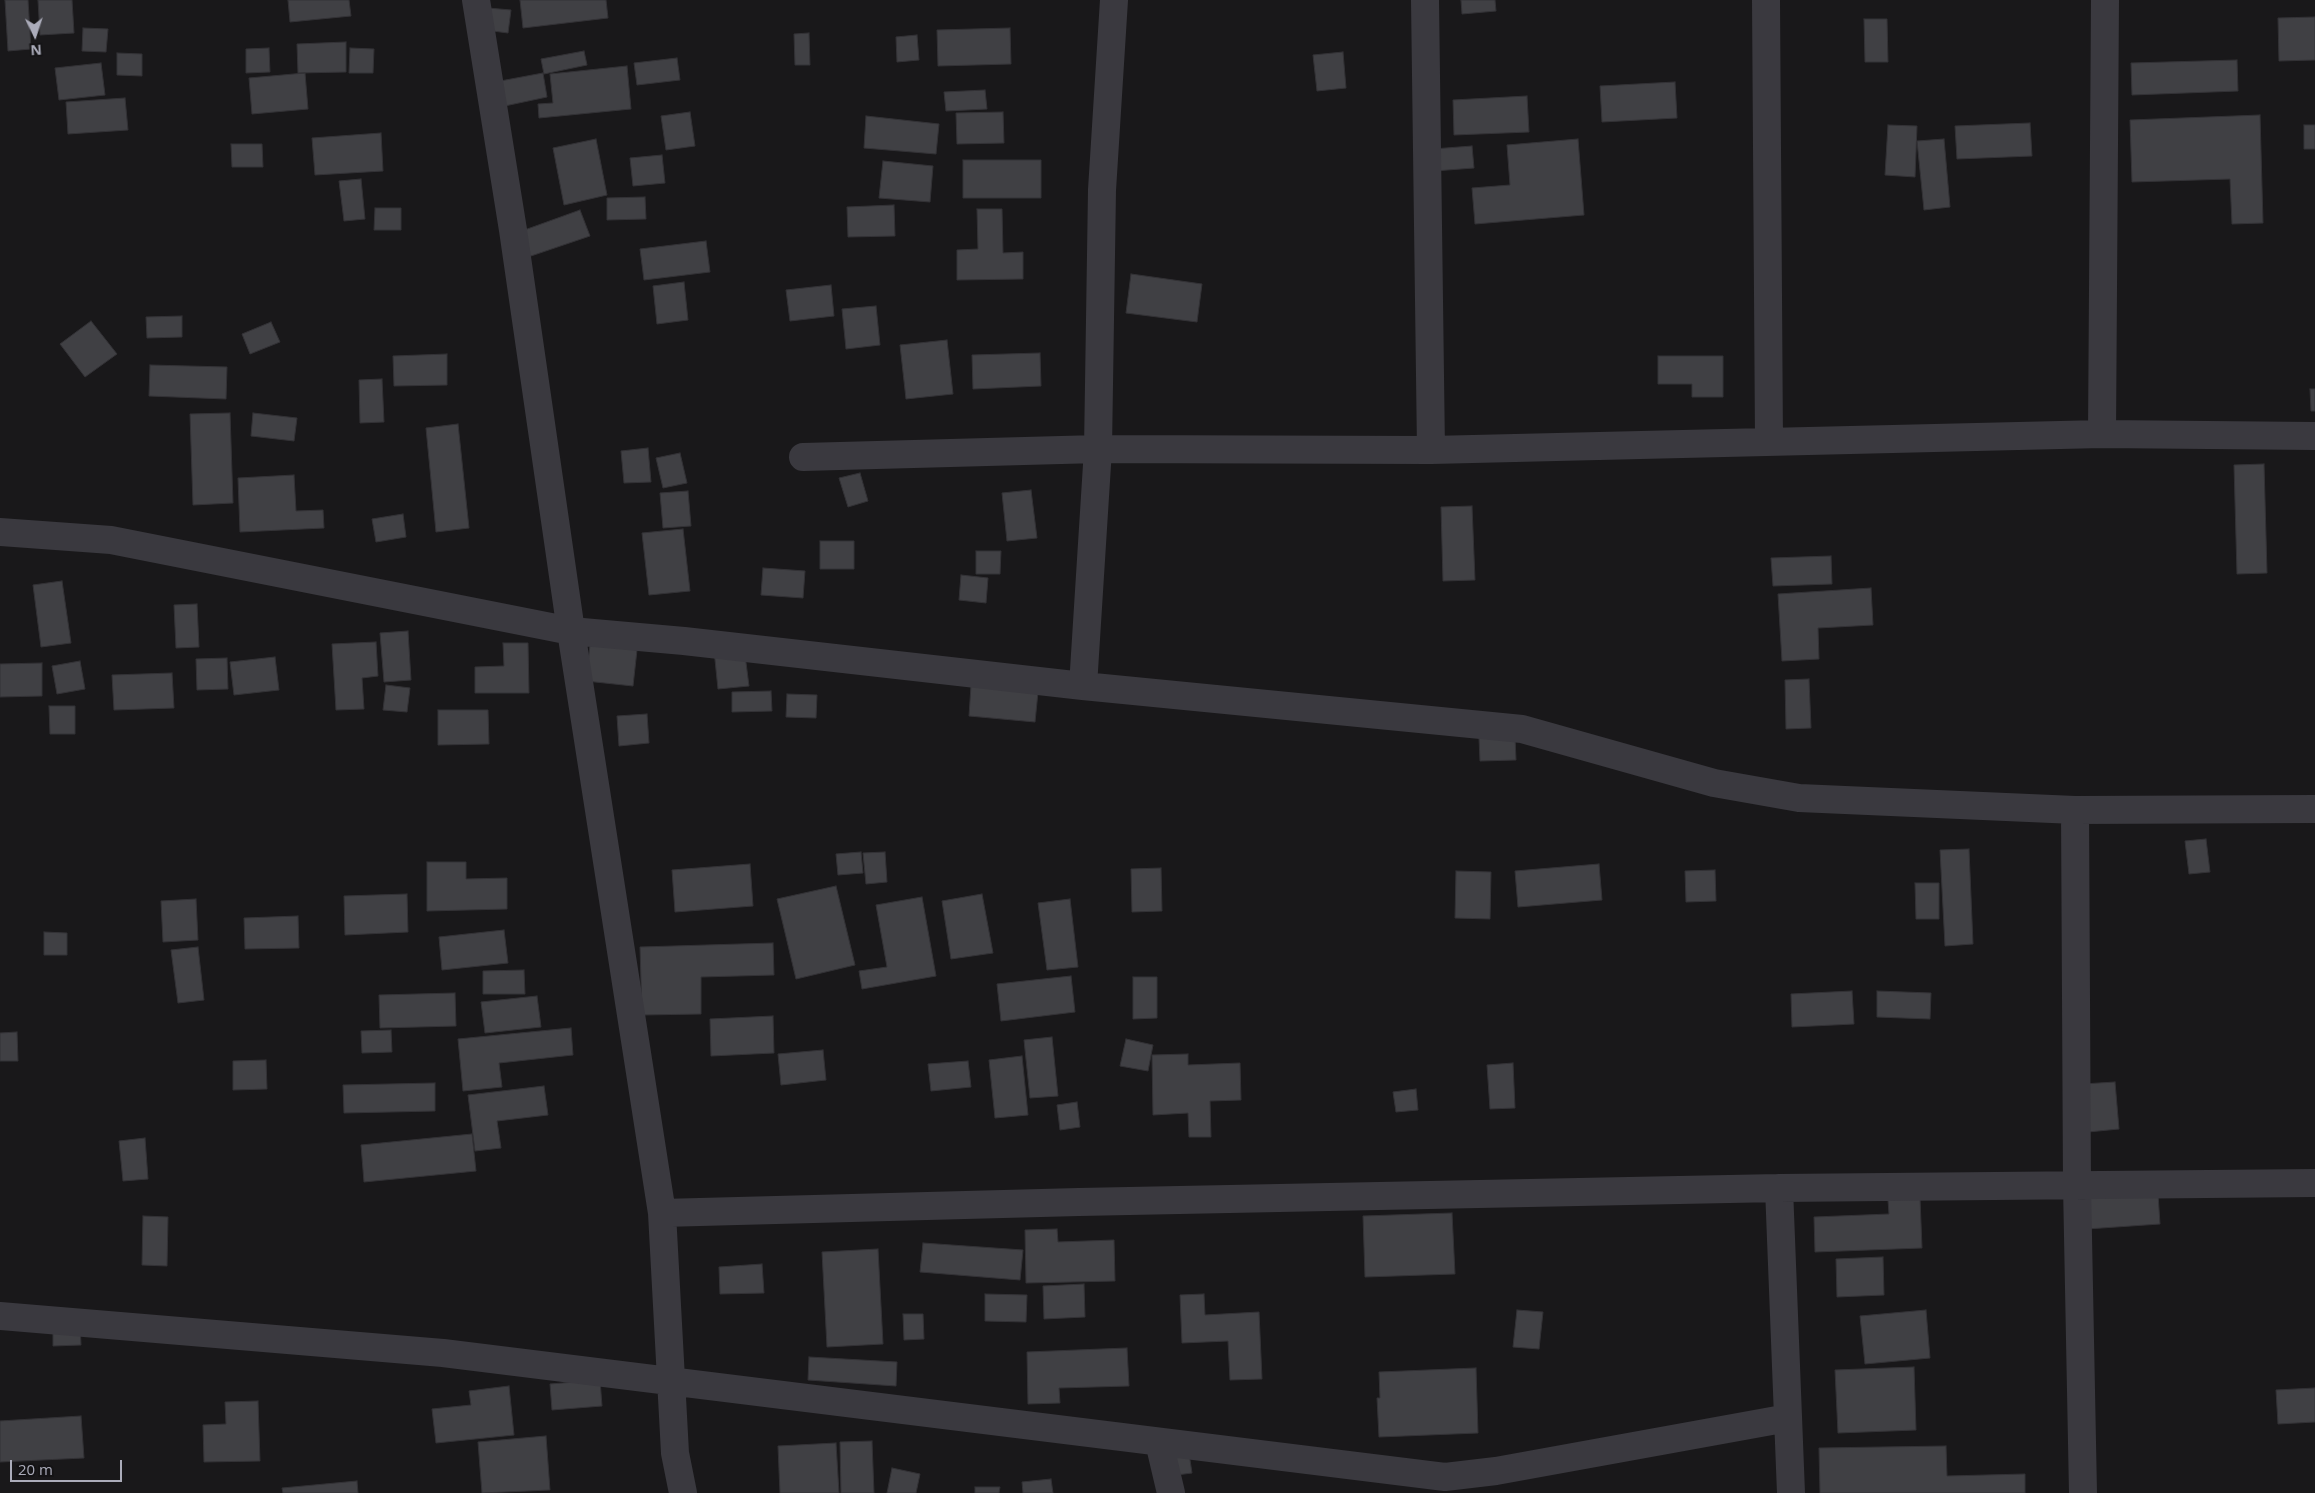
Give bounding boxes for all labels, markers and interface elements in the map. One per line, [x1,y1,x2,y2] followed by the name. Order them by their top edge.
[10,10,60,60] north arrow
[30,41,42,60] text: N
[12,1450,125,1482] scale bar
[18,1459,53,1479] text: 20 m

